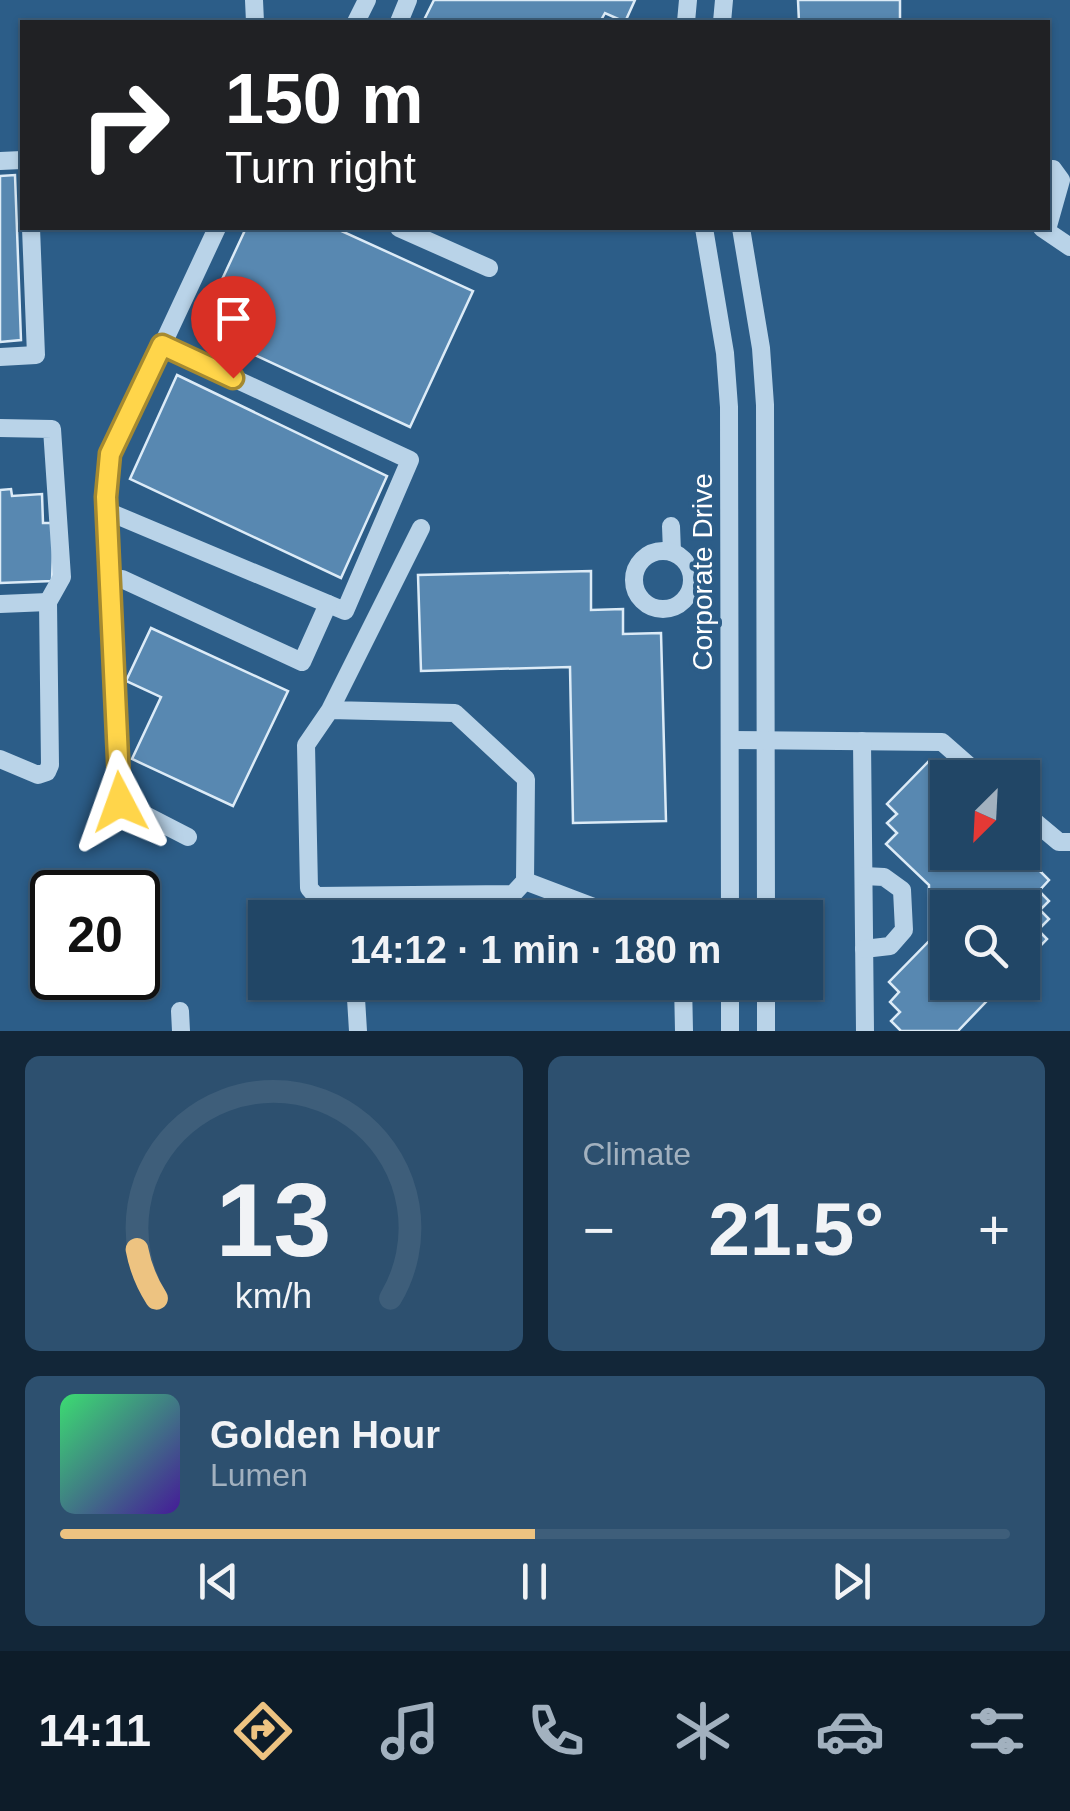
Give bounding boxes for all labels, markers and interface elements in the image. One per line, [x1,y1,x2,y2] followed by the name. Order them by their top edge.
[60,60,190,190] icon: right
[225,60,423,138] text: 150 m
[225,142,416,193] text: Turn right
[191,276,276,379] pin
[206,291,261,346] icon: arrive
[687,473,718,671] street label: Corporate Drive
[68,750,172,854] position arrow
[930,760,1040,870] north arrow
[930,760,1040,1000] map controls
[30,870,160,1000] speed limit sign: 20
[930,890,1040,1000] button: search
[350,929,721,971] text: 14:12 · 1 min · 180 m
[583,1136,691,1172] text: Climate
[216,1162,332,1278] text: 13
[708,1187,884,1271] text: 21.5°
[583,1199,615,1261] text: −
[978,1199,1010,1261] text: +
[235,1276,312,1316] text: km/h
[210,1414,440,1456] text: Golden Hour
[210,1457,308,1493] text: Lumen
[191,1554,246,1609] icon: previous
[507,1554,562,1609] icon: pause
[824,1554,879,1609] icon: next
[228,1696,298,1766] icon: directions
[375,1696,445,1766] icon: music
[521,1696,591,1766] icon: phone
[668,1696,738,1766] icon: climate
[815,1696,885,1766] icon: car
[962,1696,1032,1766] icon: filters
[38,1705,151,1756] text: 14:11

